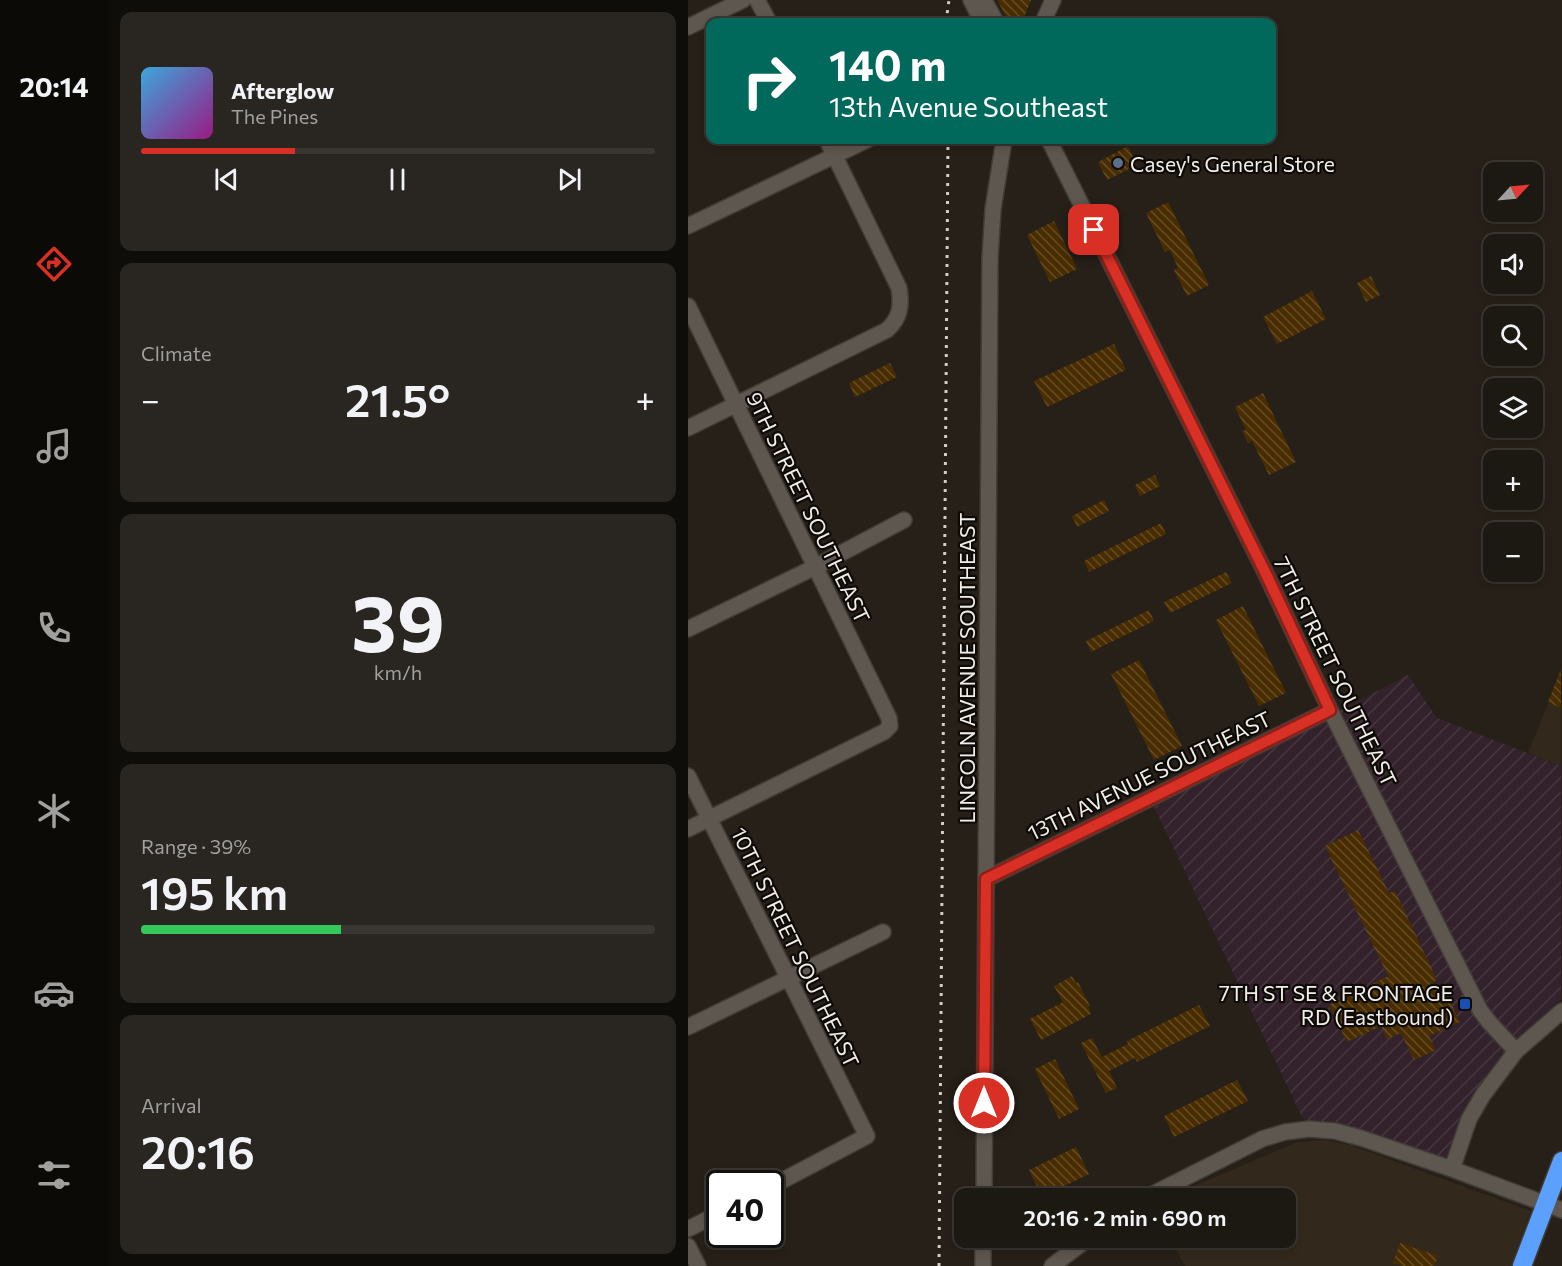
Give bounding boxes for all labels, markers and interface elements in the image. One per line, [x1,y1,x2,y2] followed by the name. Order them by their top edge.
[829,38,946,90] text: 140 m
[730,42,808,120] icon: right
[19,70,89,103] text: 20:14
[231,77,334,104] text: Afterglow
[829,90,1108,123] text: 13th Avenue Southeast
[231,104,318,128] text: The Pines
[1130,151,1335,176] place label: Casey's General Store
[1111,156,1125,170] marker: Casey's General Store
[1483,162,1543,222] north arrow
[1483,162,1543,582] map controls
[210,163,243,196] icon: previous
[381,163,414,196] icon: pause
[553,163,586,196] icon: next
[1068,204,1119,255] pin
[1077,213,1110,246] icon: arrive
[1483,234,1543,294] button: sound
[33,243,75,285] icon: directions
[1483,306,1543,366] button: search
[141,341,211,365] text: Climate
[345,371,450,426] text: 21.5°
[141,378,160,419] text: −
[636,378,655,419] text: +
[1483,378,1543,438] button: layers
[742,387,876,627] street label: 9TH STREET SOUTHEAST
[33,425,75,467] icon: music
[1483,450,1543,510] button: +
[954,512,979,824] street label: LINCOLN AVENUE SOUTHEAST
[1483,522,1543,582] button: −
[1269,552,1403,790] street label: 7TH STREET SOUTHEAST
[351,573,445,668] text: 39
[33,607,75,649] icon: phone
[374,660,422,684] text: km/h
[1023,705,1275,845] street label: 13TH AVENUE SOUTHEAST
[33,790,75,832] icon: climate
[727,823,865,1071] street label: 10TH STREET SOUTHEAST
[141,834,251,858] text: Range · 39%
[141,864,288,919] text: 195 km
[33,972,75,1014] icon: car
[1219,980,1453,1029] place label: 7TH ST SE & FRONTAGE RD (Eastbound)
[1458,997,1472,1011] marker: 7TH ST SE & FRONTAGE RD (Eastbound)
[952,1071,1016,1135] position arrow
[141,1093,202,1117] text: Arrival
[141,1123,255,1178] text: 20:16
[33,1154,75,1196] icon: filters
[706,1170,784,1248] speed limit sign: 40
[1024,1204,1226,1231] text: 20:16 · 2 min · 690 m

